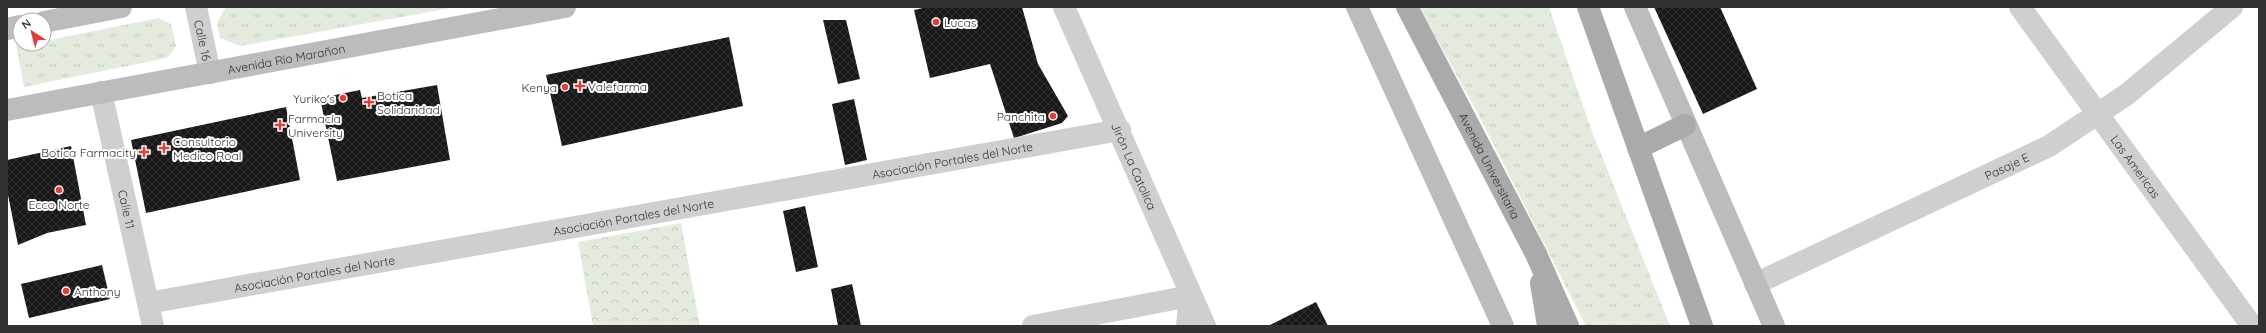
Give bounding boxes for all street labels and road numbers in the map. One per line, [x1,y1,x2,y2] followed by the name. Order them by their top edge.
[191,18,215,63] street label: Calle 16
[226,40,346,77] street label: Avenida Río Marañon
[1456,110,1524,221] street label: Avenida Universitaria
[1109,120,1160,212] street label: Jirón La Catolica
[2108,132,2164,201] street label: Las Americas
[871,138,1034,182] street label: Asociación Portales del Norte
[1982,149,2032,183] street label: Pasaje E
[115,188,139,230] street label: Calle 11
[552,195,715,238] street label: Asociación Portales del Norte
[233,252,396,295] street label: Asociación Portales del Norte

